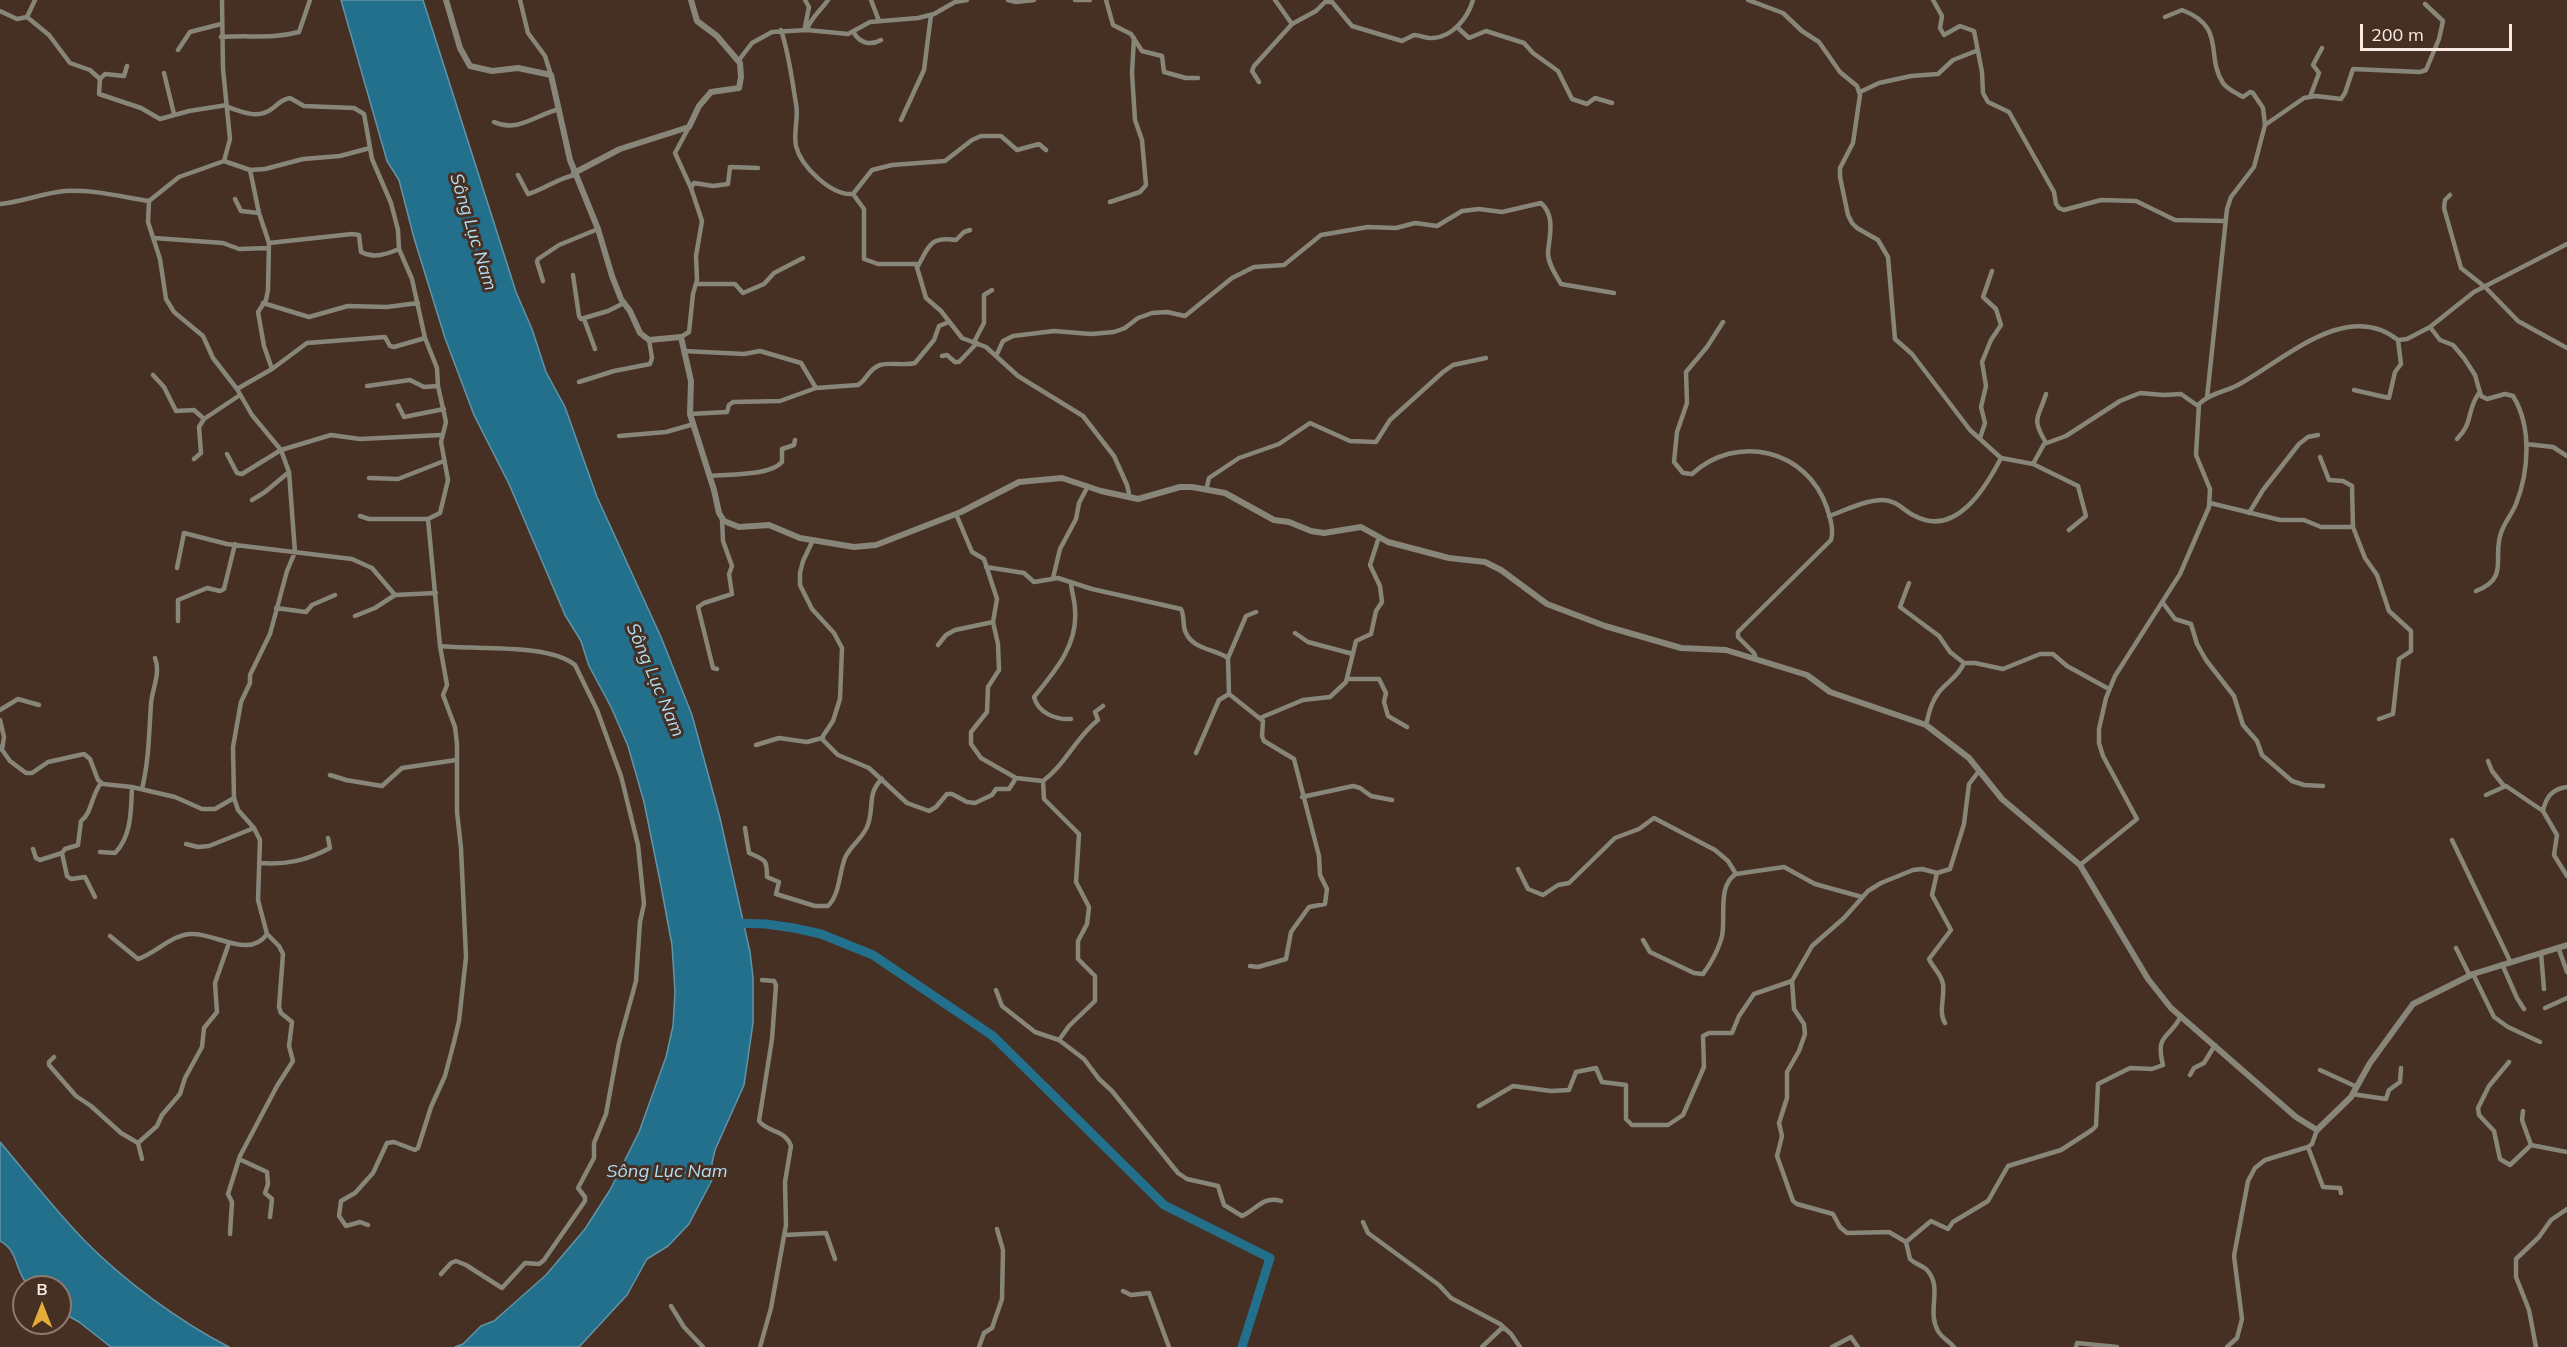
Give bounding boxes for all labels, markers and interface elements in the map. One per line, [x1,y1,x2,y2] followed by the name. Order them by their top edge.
[2363,12,2514,50] scale bar
[2371,23,2424,46] text: 200 m
[445,171,501,293] water label: Sông Lục Nam
[621,620,689,740] water label: Sông Lục Nam
[606,1161,728,1183] water label: Sông Lục Nam
[12,1275,72,1335] north arrow
[36,1279,48,1299] text: B

